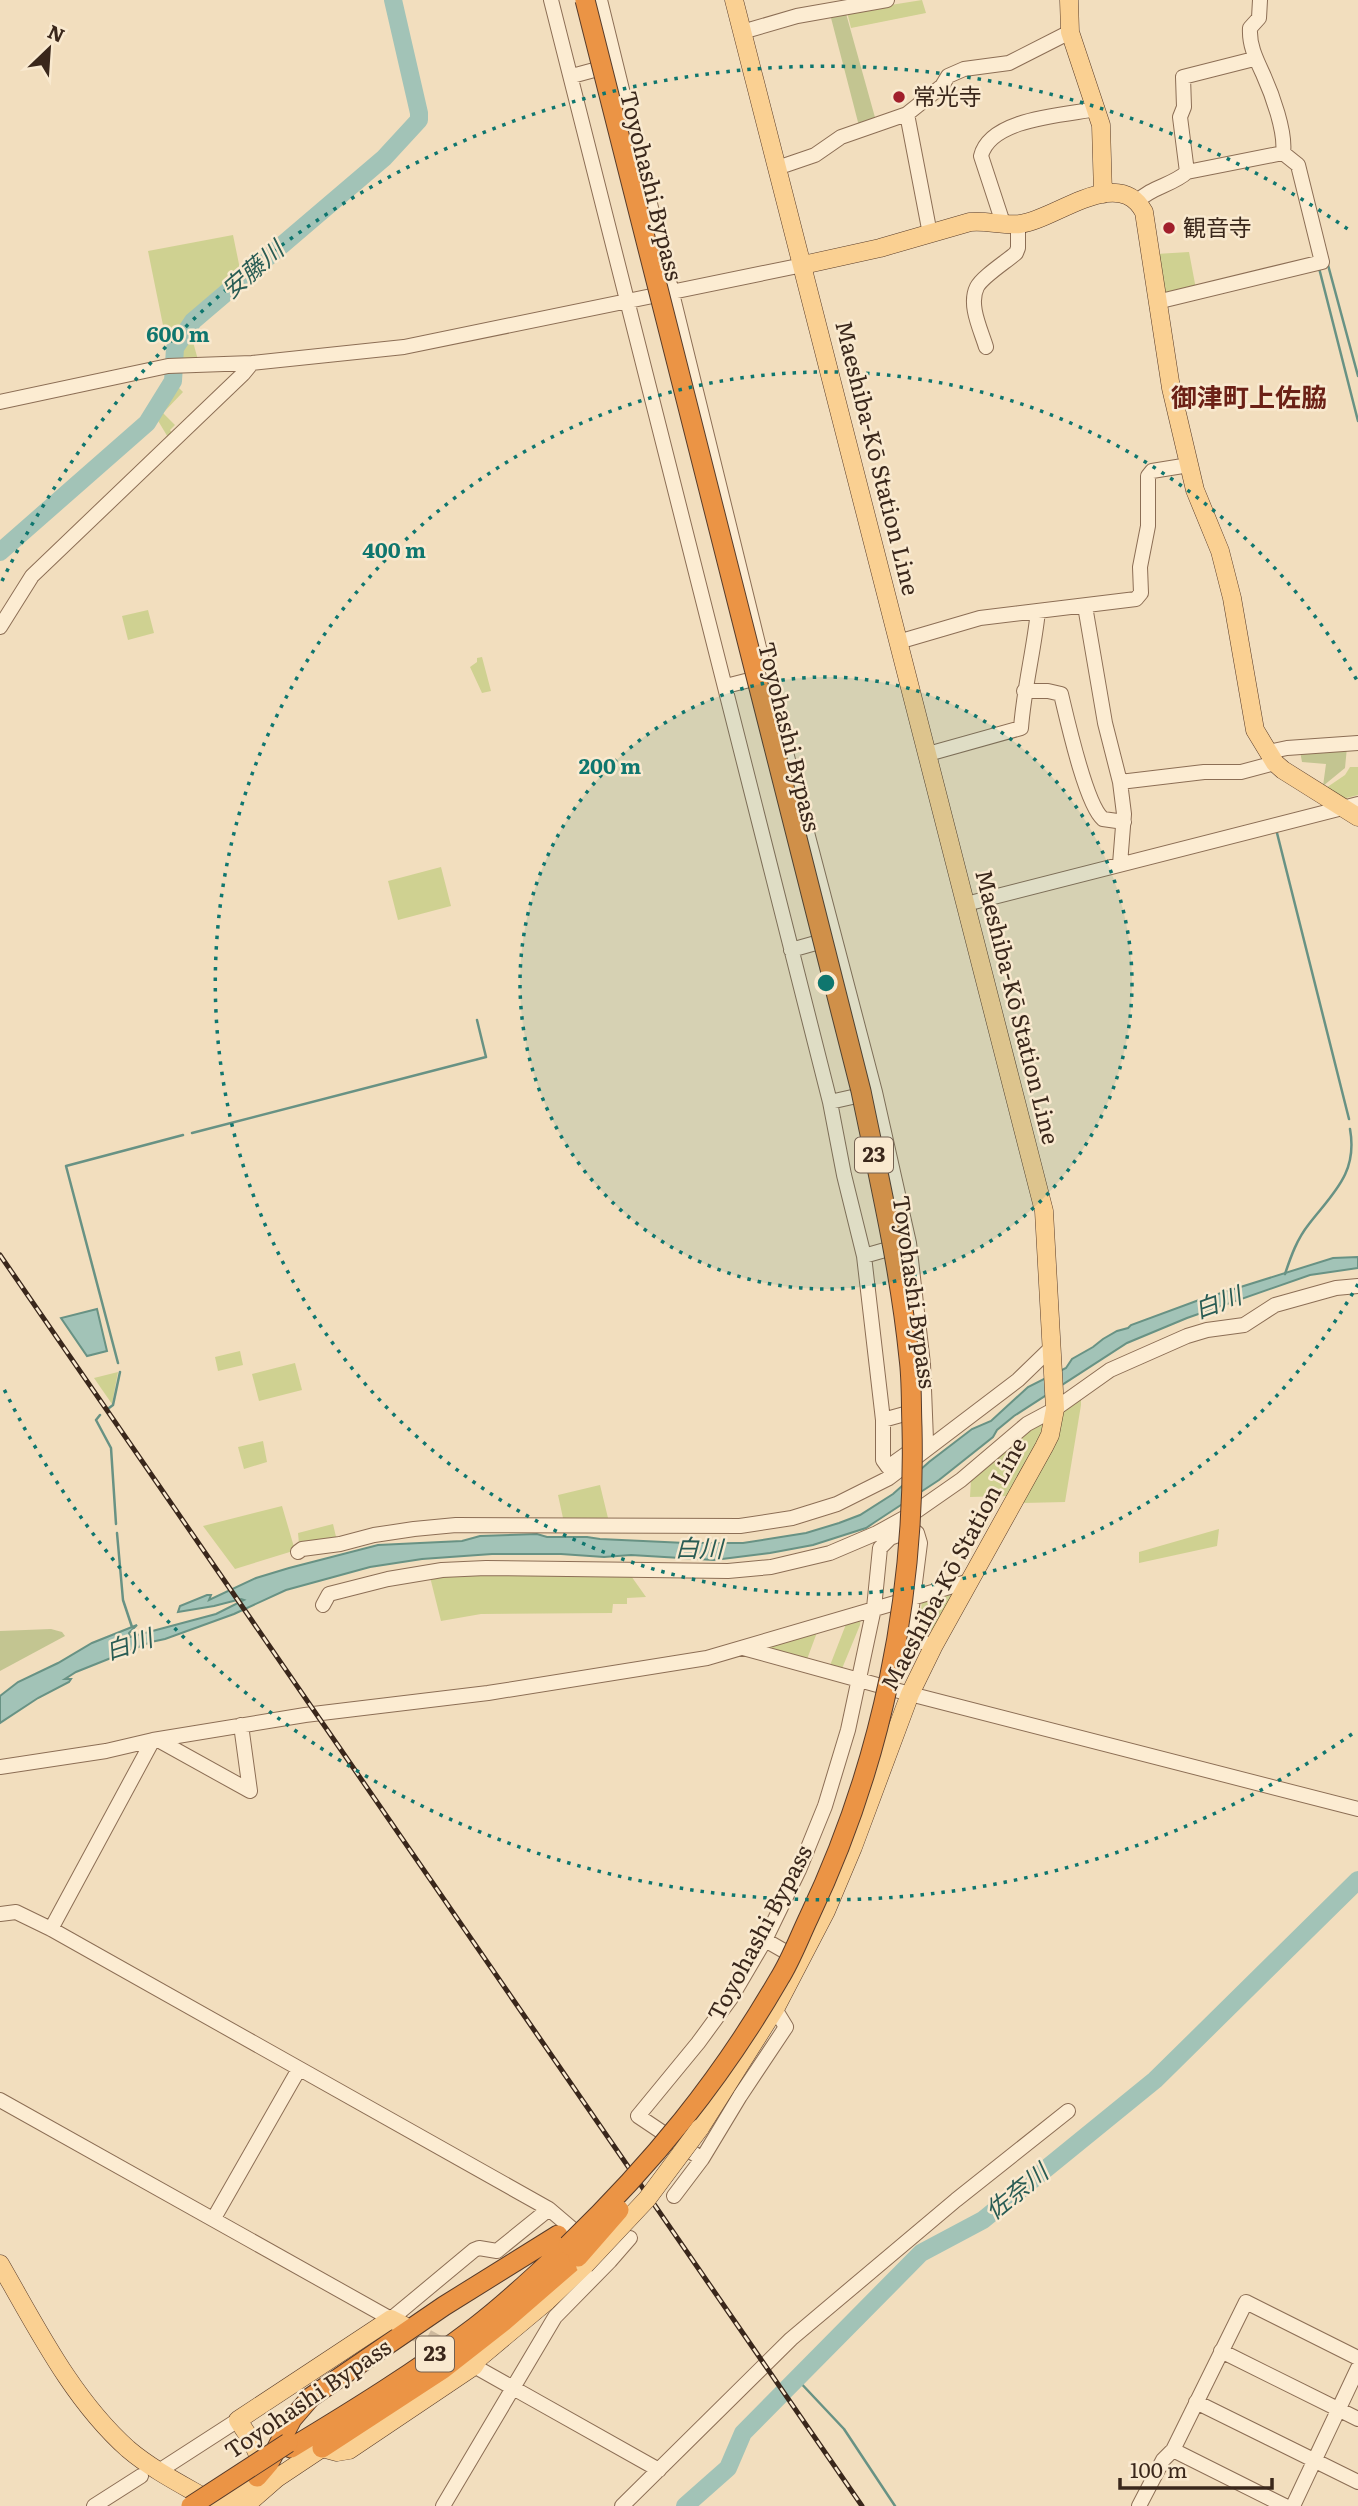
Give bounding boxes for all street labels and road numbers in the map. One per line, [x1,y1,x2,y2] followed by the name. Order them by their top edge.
[613,87,693,284] street label: Toyohashi Bypass
[828,316,930,599] street label: Maeshiba-Kō Station Line
[751,638,831,835] street label: Toyohashi Bypass
[968,865,1070,1148] street label: Maeshiba-Kō Station Line
[855,1138,893,1172] road number: 23
[886,1193,946,1390] street label: Toyohashi Bypass
[871,1430,1034,1696] street label: Maeshiba-Kō Station Line
[698,1838,819,2026] street label: Toyohashi Bypass
[217,2329,397,2466] street label: Toyohashi Bypass
[416,2336,454,2372] road number: 23

